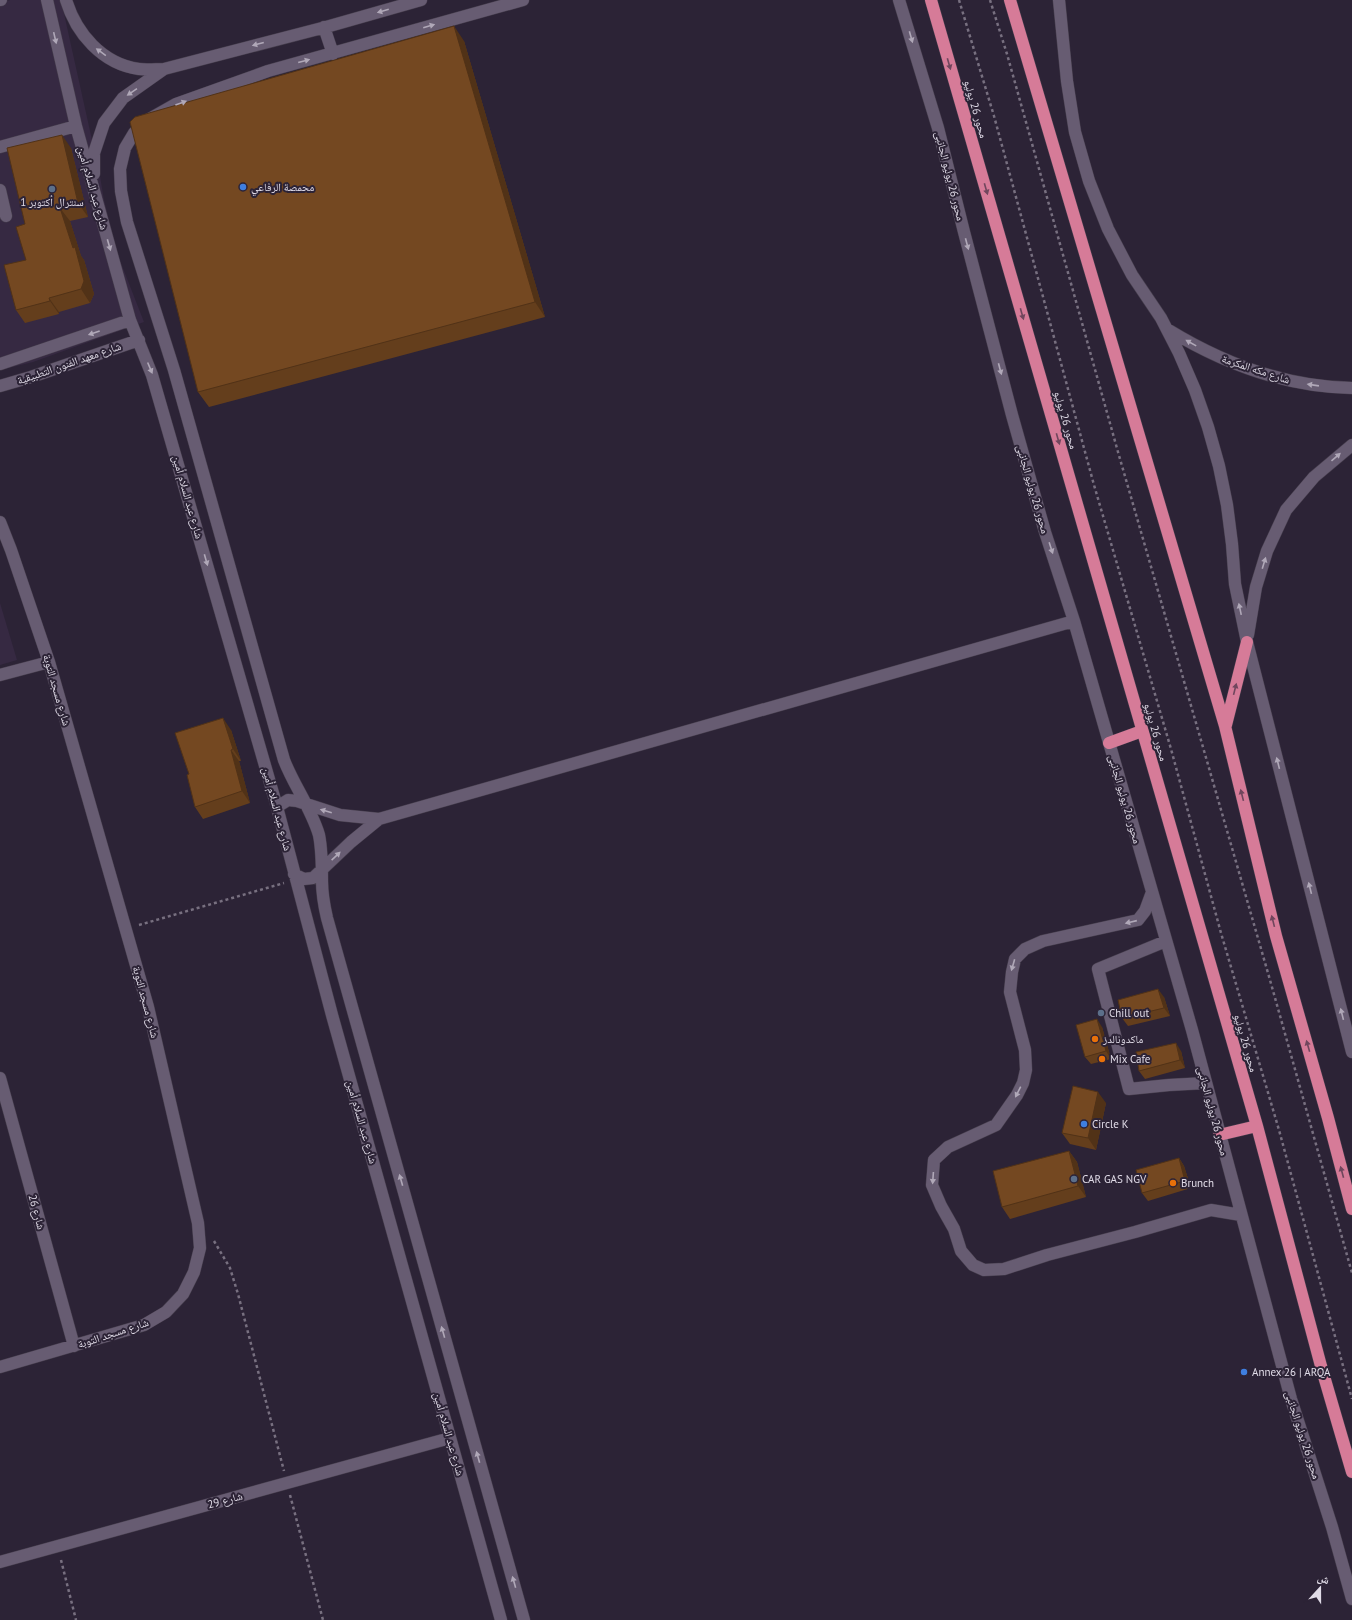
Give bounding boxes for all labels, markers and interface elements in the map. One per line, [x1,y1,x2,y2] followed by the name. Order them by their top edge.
[377,8,390,14] one-way arrow
[423,23,435,29] one-way arrow
[908,31,914,43] one-way arrow
[53,32,59,44] one-way arrow
[252,42,264,48] one-way arrow
[95,48,106,56] one-way arrow
[298,58,310,64] one-way arrow
[946,59,952,71] one-way arrow
[961,78,991,140] street label: محور 26 يوليو
[127,88,137,96] one-way arrow
[175,99,187,105] one-way arrow
[932,130,968,222] street label: محور 26 يوليو الجانبى
[74,145,112,231] street label: شارع عبد السلام أمين
[251,180,314,196] place label: محمصة الرفاعي
[238,182,248,192] marker: محمصة الرفاعي
[47,184,57,194] marker: سنترال أكتوبر 1
[983,184,989,196] one-way arrow
[20,195,84,209] place label: سنترال أكتوبر 1
[964,237,970,250] one-way arrow
[106,239,112,251] one-way arrow
[1019,308,1025,320] one-way arrow
[87,330,99,336] one-way arrow
[15,339,123,387] street label: شارع معهد الفنون التطبيقية
[1185,340,1197,347] one-way arrow
[1220,351,1292,387] street label: شارع مكه المكرمة
[147,363,153,375] one-way arrow
[997,364,1003,376] one-way arrow
[1307,382,1319,388] one-way arrow
[1051,389,1081,451] street label: محور 26 يوليو
[1055,433,1061,445] one-way arrow
[1014,443,1052,535] street label: محور 26 يوليو الجانبى
[1331,453,1341,462] one-way arrow
[169,454,207,540] street label: شارع عبد السلام أمين
[1048,543,1054,555] one-way arrow
[203,555,209,567] one-way arrow
[1261,556,1267,568] one-way arrow
[1237,603,1243,615] one-way arrow
[40,653,74,727] street label: شارع مسجد التوبة
[1232,682,1238,694] one-way arrow
[1141,701,1171,763] street label: محور 26 يوليو
[1106,753,1144,845] street label: محور 26 يوليو الجانبى
[1275,756,1281,768] one-way arrow
[259,766,295,852] street label: شارع عبد السلام أمين
[1239,789,1245,801] one-way arrow
[320,808,332,814] one-way arrow
[331,851,342,860] one-way arrow
[1307,882,1313,894] one-way arrow
[1269,915,1275,927] one-way arrow
[1124,919,1137,925] one-way arrow
[1010,959,1016,972] one-way arrow
[130,965,162,1039] street label: شارع مسجد التوبة
[1109,1006,1149,1020] place label: Chill out
[1096,1008,1106,1018] marker: Chill out
[1339,1008,1345,1021] one-way arrow
[1231,1012,1261,1074] street label: محور 26 يوليو
[1102,1032,1143,1046] place label: ماكدونالدز
[1090,1034,1100,1044] marker: ماكدونالدز
[1305,1040,1311,1052] one-way arrow
[1110,1052,1151,1066] place label: Mix Cafe
[1097,1054,1107,1064] marker: Mix Cafe
[1194,1065,1232,1157] street label: محور 26 يوليو الجانبى
[343,1079,381,1165] street label: شارع عبد السلام أمين
[1015,1086,1021,1097] one-way arrow
[1092,1117,1129,1131] place label: Circle K
[1079,1119,1089,1129] marker: Circle K
[1339,1166,1345,1178] one-way arrow
[929,1172,936,1184] one-way arrow
[1082,1172,1147,1186] place label: CAR GAS NGV
[397,1174,403,1186] one-way arrow
[1069,1174,1079,1184] marker: CAR GAS NGV
[1181,1176,1214,1190] place label: Brunch
[1168,1178,1178,1188] marker: Brunch
[26,1193,48,1231] street label: شارع 26
[76,1315,150,1351] street label: شارع مسجد التوبة
[440,1326,446,1338] one-way arrow
[1252,1365,1331,1379] place label: Annex 26 | ARQA
[1239,1367,1249,1377] marker: Annex 26 | ARQA
[1282,1389,1324,1481] street label: محور 26 يوليو الجانبى
[430,1391,468,1477] street label: شارع عبد السلام أمين
[475,1451,481,1464] one-way arrow
[206,1489,244,1511] street label: شارع 29
[1300,1568,1340,1608] north arrow
[1315,1570,1332,1588] text: ش
[510,1576,516,1589] one-way arrow

